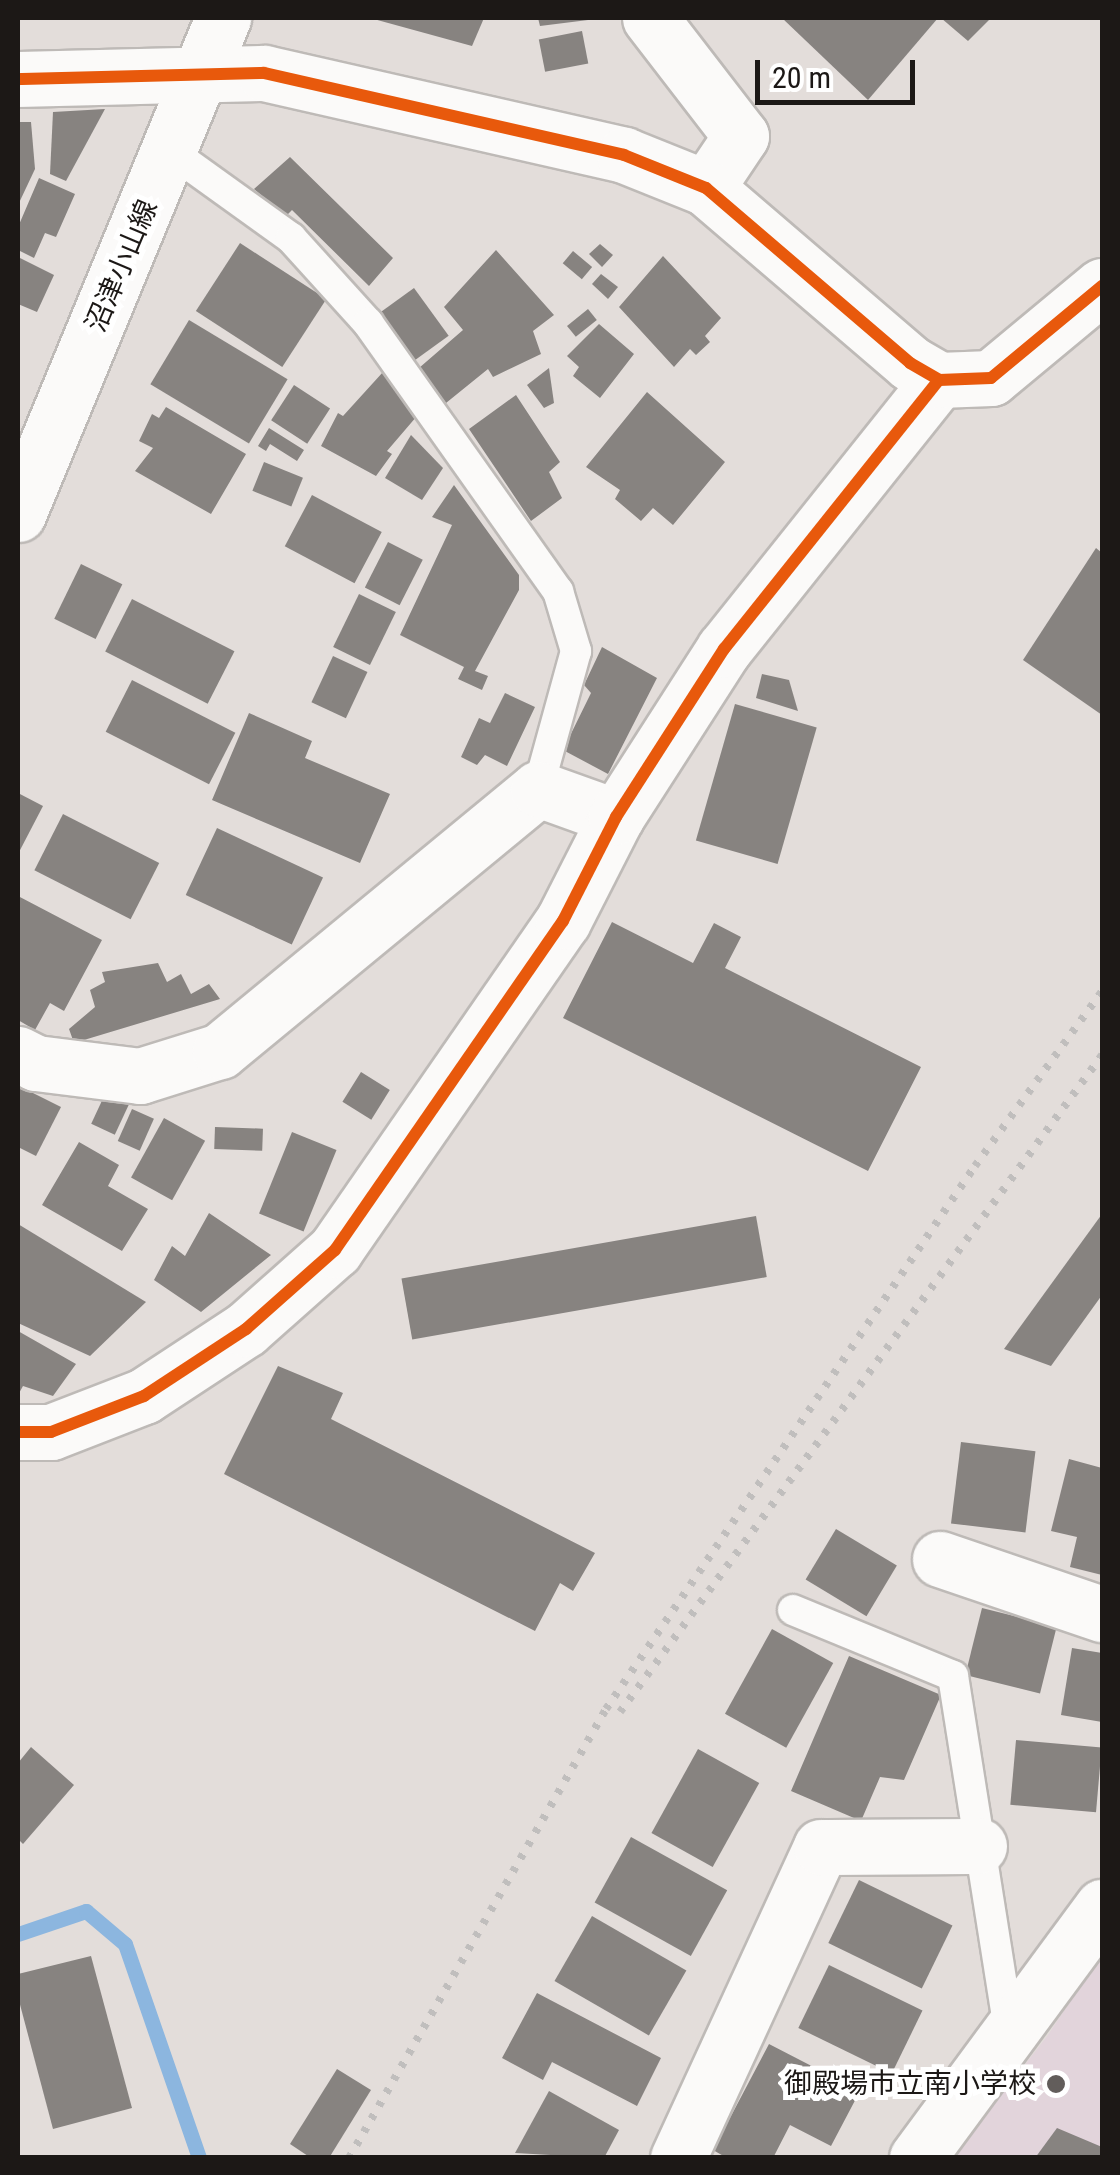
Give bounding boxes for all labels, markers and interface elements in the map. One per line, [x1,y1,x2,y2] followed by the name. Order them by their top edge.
[760,40,920,102] scale bar
[772,60,831,95] text: 20 m
[79,195,165,337] street label: 沼津小山線
[784,2067,1036,2101] place label: 御殿場市立南小学校
[1045,2073,1067,2095] marker: 御殿場市立南小学校

